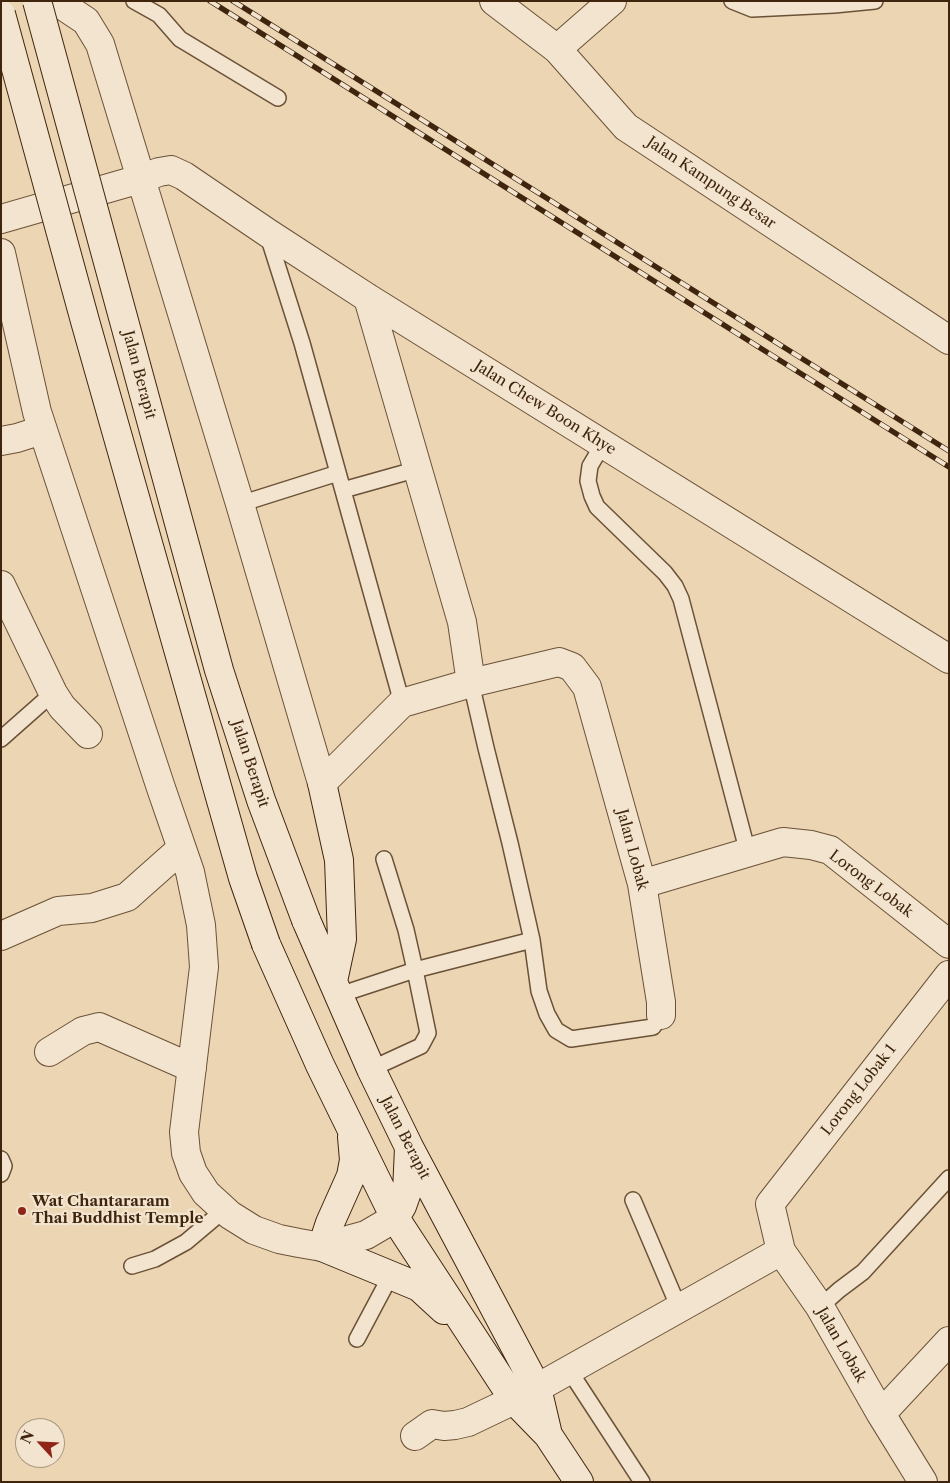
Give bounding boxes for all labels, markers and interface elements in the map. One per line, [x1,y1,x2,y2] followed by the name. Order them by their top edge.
[643,133,779,233] street label: Jalan Kampung Besar
[119,329,159,421] street label: Jalan Berapit
[471,357,619,459] street label: Jalan Chew Boon Khye
[227,718,273,810] street label: Jalan Berapit
[613,807,651,893] street label: Jalan Lobak
[826,847,916,921] street label: Lorong Lobak
[818,1041,900,1139] street label: Lorong Lobak 1
[376,1093,434,1183] street label: Jalan Berapit
[32,1193,203,1228] place label: Wat Chantararam Thai Buddhist Temple
[16,1205,28,1217] marker: Wat Chantararam Thai Buddhist Temple
[812,1304,870,1386] street label: Jalan Lobak
[15,1418,65,1468] north arrow
[17,1428,38,1446] text: N

